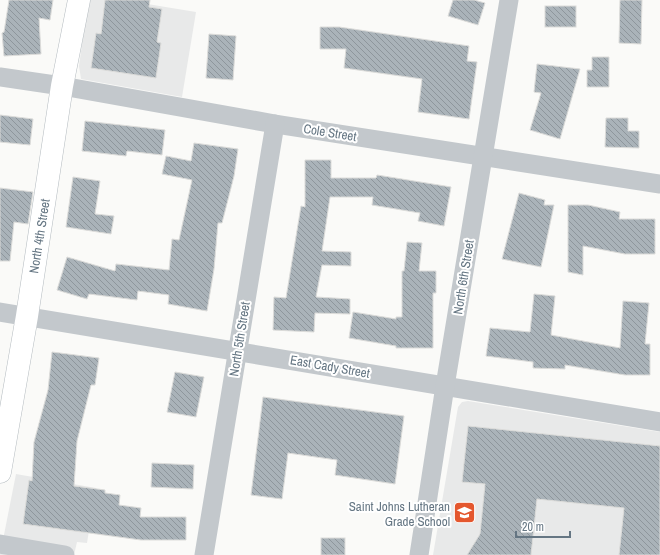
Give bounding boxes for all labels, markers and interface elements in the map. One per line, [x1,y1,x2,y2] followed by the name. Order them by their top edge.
[302,120,358,145] street label: Cole Street
[25,198,54,275] street label: North 4th Street
[449,239,478,316] street label: North 6th Street
[225,301,254,378] street label: North 5th Street
[289,351,371,382] street label: East Cady Street
[349,498,450,530] place label: Saint Johns Lutheran Grade School
[452,500,478,526] school or university icon: Saint Johns Lutheran Grade School
[516,513,570,539] scale bar
[522,519,544,535] text: 20 m

